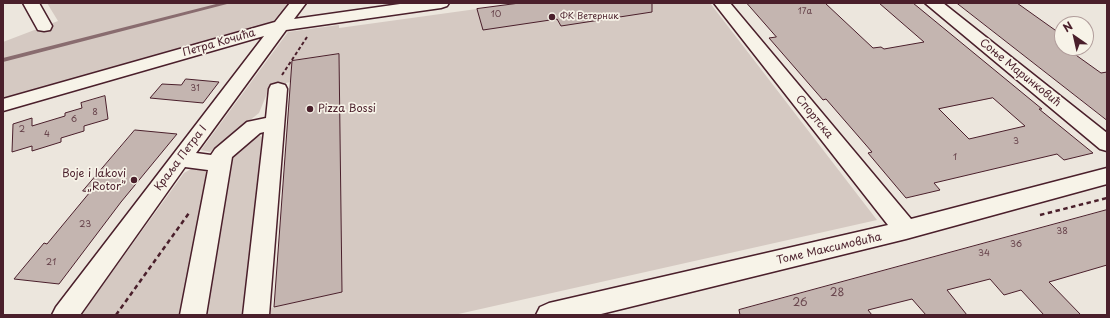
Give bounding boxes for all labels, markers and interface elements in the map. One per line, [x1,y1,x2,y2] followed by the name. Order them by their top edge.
[798,7,812,17] house number: 17a
[491,10,501,20] house number: 10
[547,12,557,22] marker: ФК Ветерник
[560,12,619,22] place label: ФК Ветерник
[1054,16,1094,56] north arrow
[1059,17,1076,36] text: N
[181,26,257,60] street label: Петра Кочића
[977,36,1063,110] street label: Соње Маринковић
[190,84,200,94] house number: 31
[793,93,835,141] street label: Спортска
[318,102,376,116] place label: Pizza Bossi
[305,104,315,114] marker: Pizza Bossi
[92,108,98,118] house number: 8
[71,115,77,125] house number: 6
[152,123,210,193] street label: Краља Петра I
[19,125,25,135] house number: 2
[44,130,50,140] house number: 4
[1013,137,1019,147] house number: 3
[953,153,957,163] house number: 1
[62,167,126,193] place label: Boje i lakovi „Rotor”
[129,175,139,185] marker: Boje i lakovi „Rotor”
[79,220,91,230] house number: 23
[1056,227,1068,237] house number: 38
[775,231,883,267] street label: Томе Максимовића
[1010,240,1022,250] house number: 36
[978,249,990,259] house number: 34
[46,258,56,268] house number: 21
[830,286,844,300] house number: 28
[792,296,808,310] house number: 26

